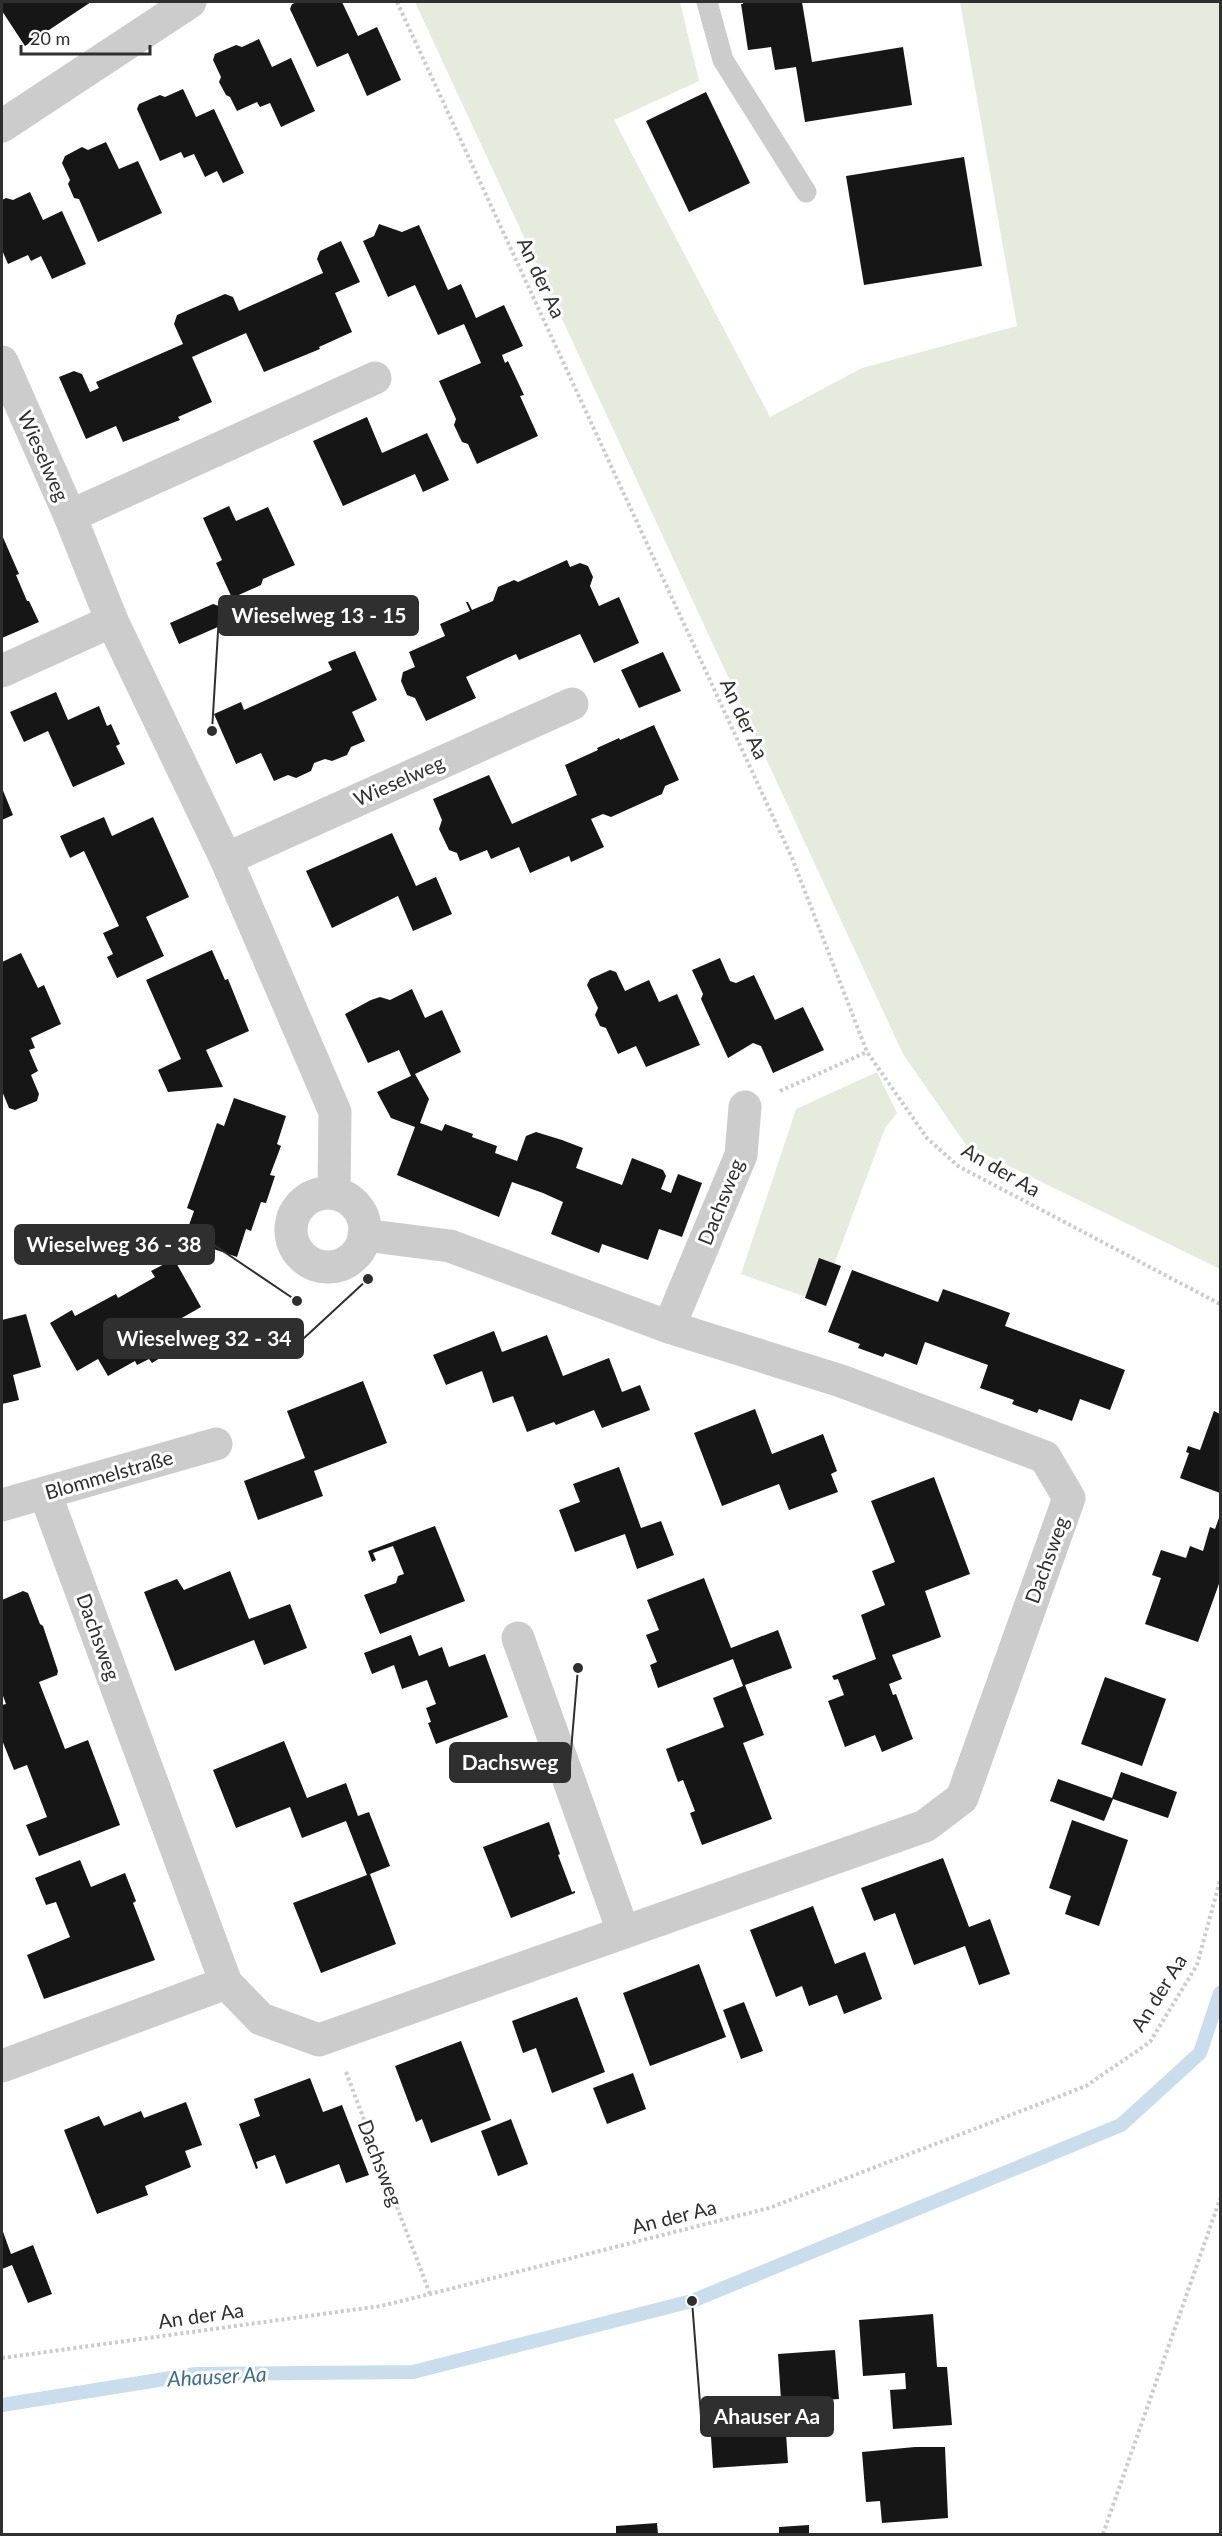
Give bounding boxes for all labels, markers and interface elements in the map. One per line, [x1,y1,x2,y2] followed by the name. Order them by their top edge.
[21,18,150,56] scale bar
[30,27,70,49] text: 20 m
[513,233,571,322] street label: An der Aa
[13,407,74,505] street label: Wieselweg
[219,596,418,635] callout: Wieselweg 13 - 15
[231,602,407,627] text: Wieselweg 13 - 15
[716,674,774,763] street label: An der Aa
[350,750,448,811] street label: Wieselweg
[958,1137,1045,1201] street label: An der Aa
[692,1155,748,1248] street label: Dachsweg
[15,1225,214,1264] callout: Wieselweg 36 - 38
[26,1231,202,1256] text: Wieselweg 36 - 38
[104,1319,303,1358] callout: Wieselweg 32 - 34
[116,1325,292,1350] text: Wieselweg 32 - 34
[42,1444,175,1504] street label: Blommelstraße
[1019,1513,1073,1606] street label: Dachsweg
[72,1590,126,1683] street label: Dachsweg
[450,1743,570,1782] callout: Dachsweg
[462,1749,558,1774] text: Dachsweg
[1125,1949,1191,2035] street label: An der Aa
[353,2116,408,2209] street label: Dachsweg
[629,2194,719,2238] street label: An der Aa
[156,2297,245,2333] street label: An der Aa
[166,2360,267,2391] water label: Ahauser Aa
[701,2397,833,2436] callout: Ahauser Aa
[713,2403,820,2428] text: Ahauser Aa

